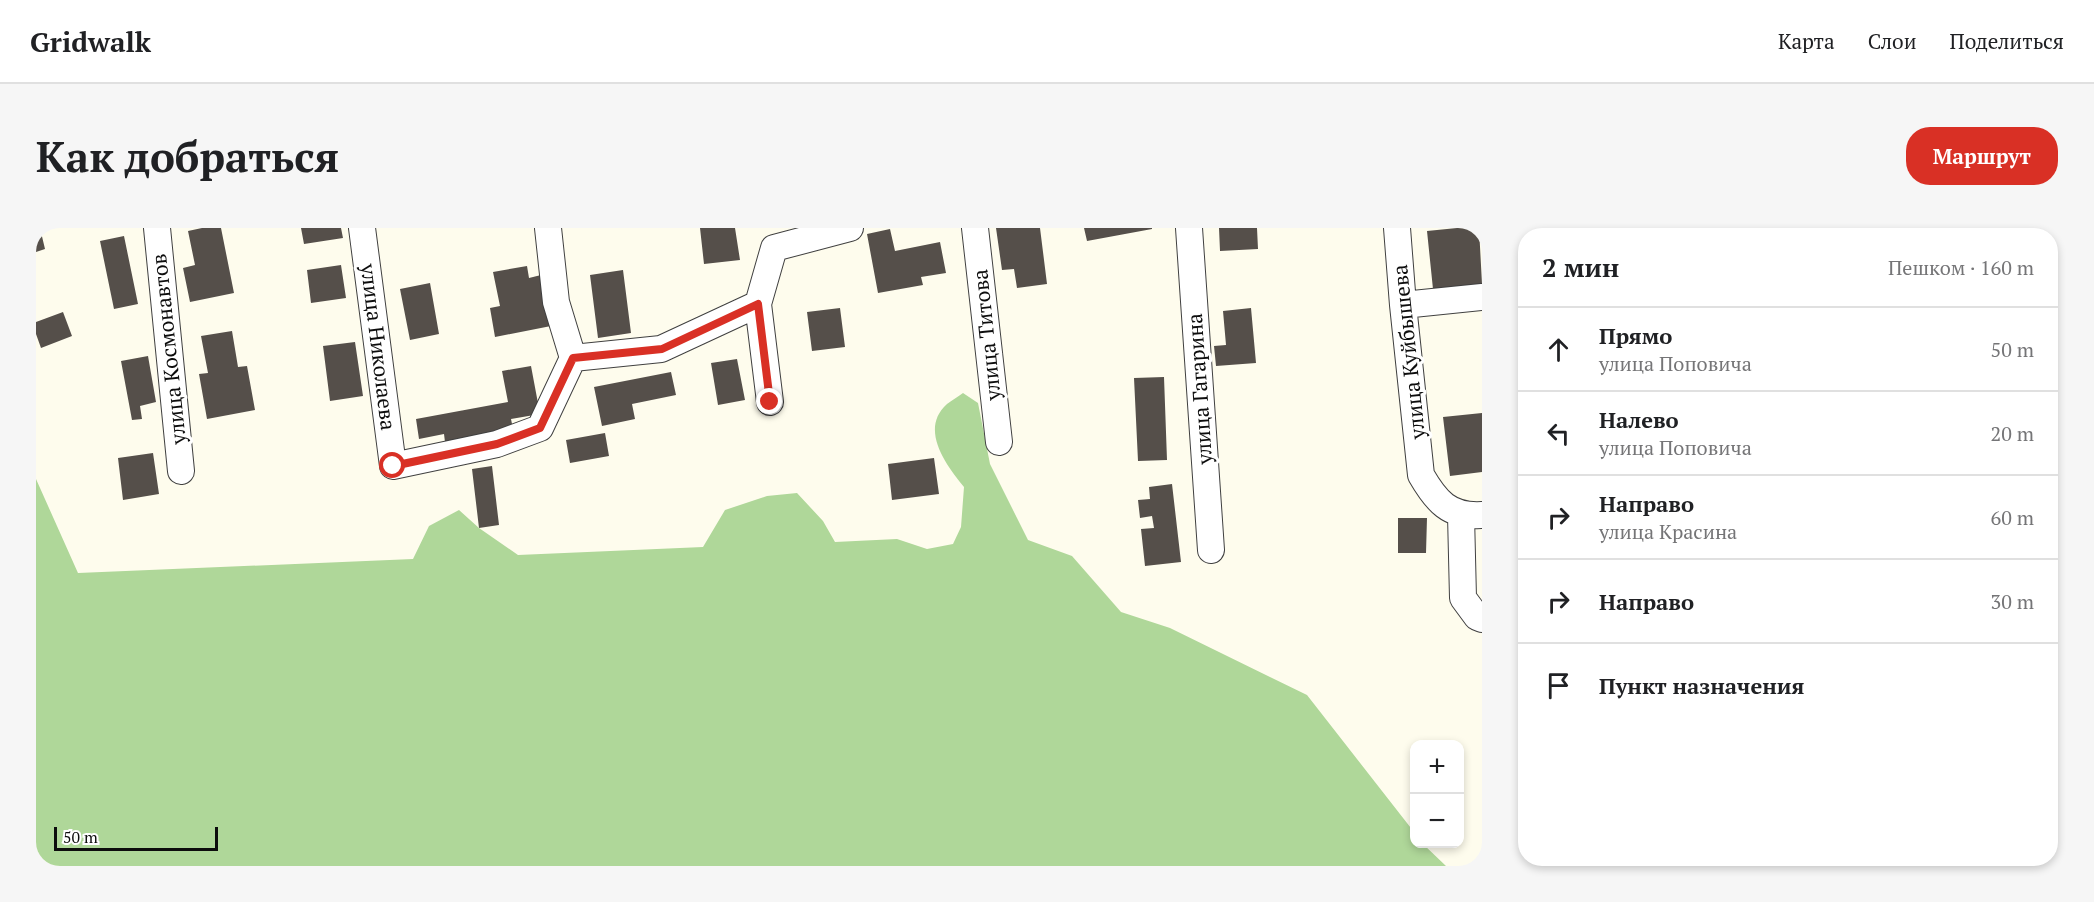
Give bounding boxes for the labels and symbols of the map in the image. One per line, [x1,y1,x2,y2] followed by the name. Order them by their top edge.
[144,252,192,447] street label: улица Космонавтов
[355,261,403,432] street label: улица Николаева
[1385,263,1431,442] street label: улица Куйбышева
[965,268,1007,403] street label: улица Титова
[1180,312,1218,467] street label: улица Гагарина
[756,388,782,414] route end
[379,452,405,478] route start
[54,824,218,852] scale bar

